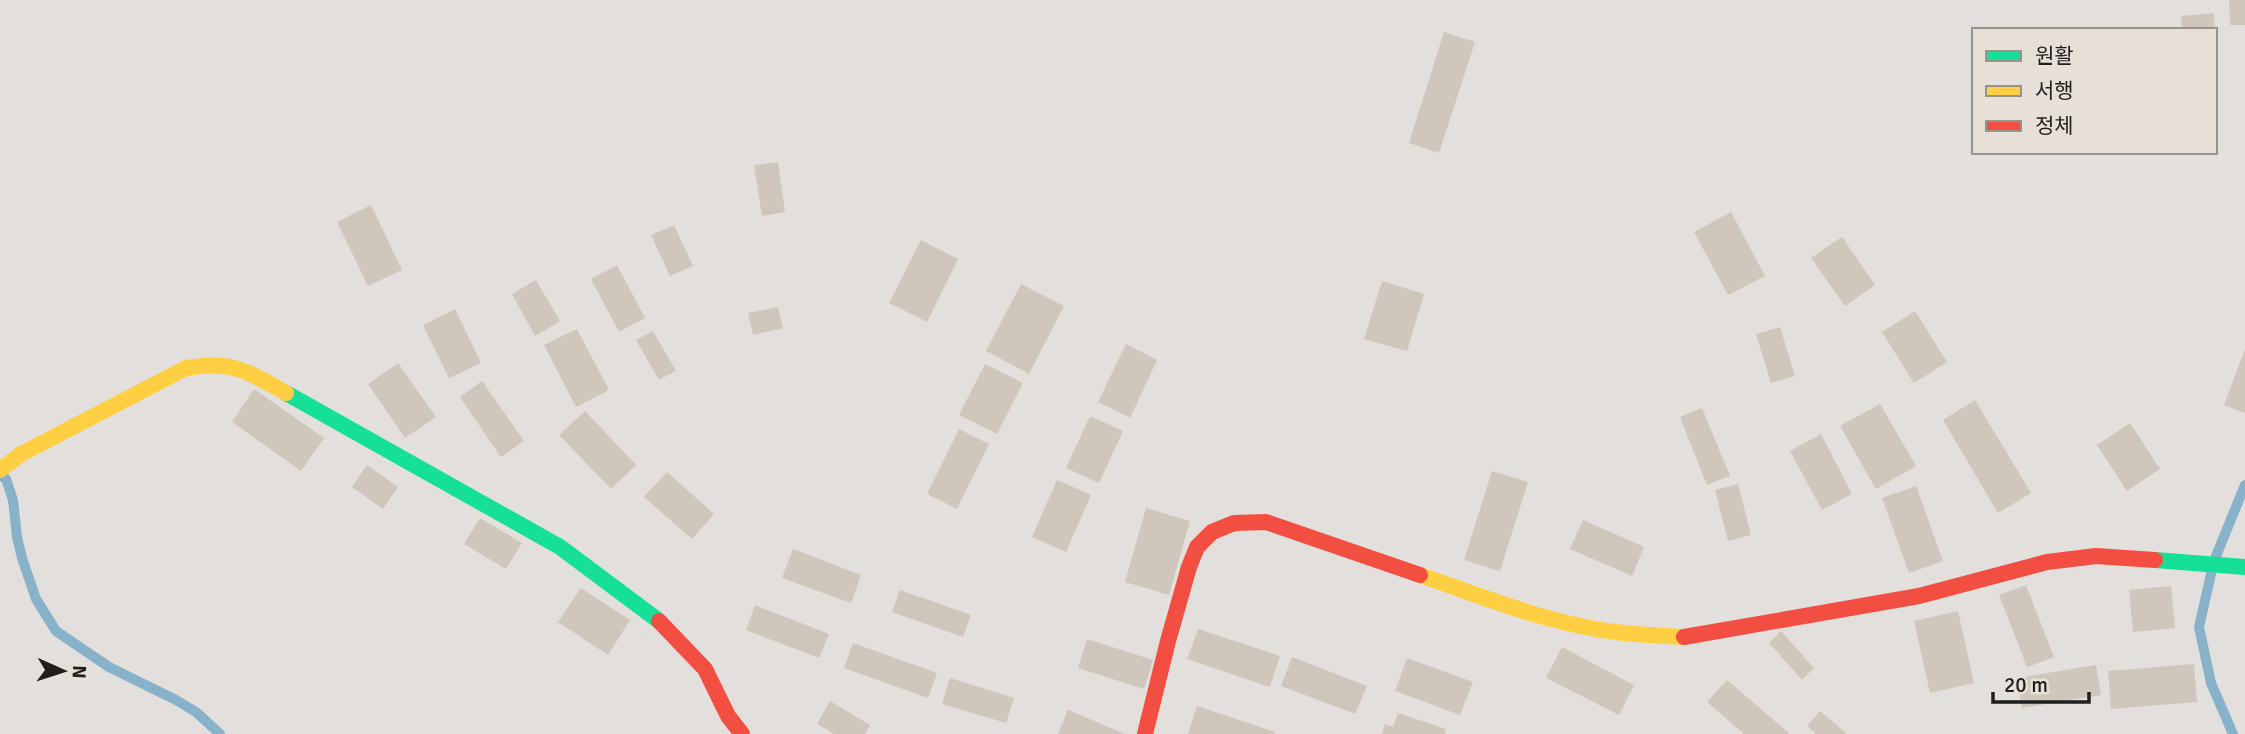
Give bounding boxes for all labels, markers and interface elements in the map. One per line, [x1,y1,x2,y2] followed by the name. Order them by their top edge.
[1972,28,2217,154] legend
[2035,43,2074,69] text: 원활
[2035,78,2074,104] text: 서행
[2035,113,2074,139] text: 정체
[28,636,98,706] north arrow
[1993,660,2089,704] scale bar
[67,665,91,679] text: N
[2004,672,2048,698] text: 20 m

